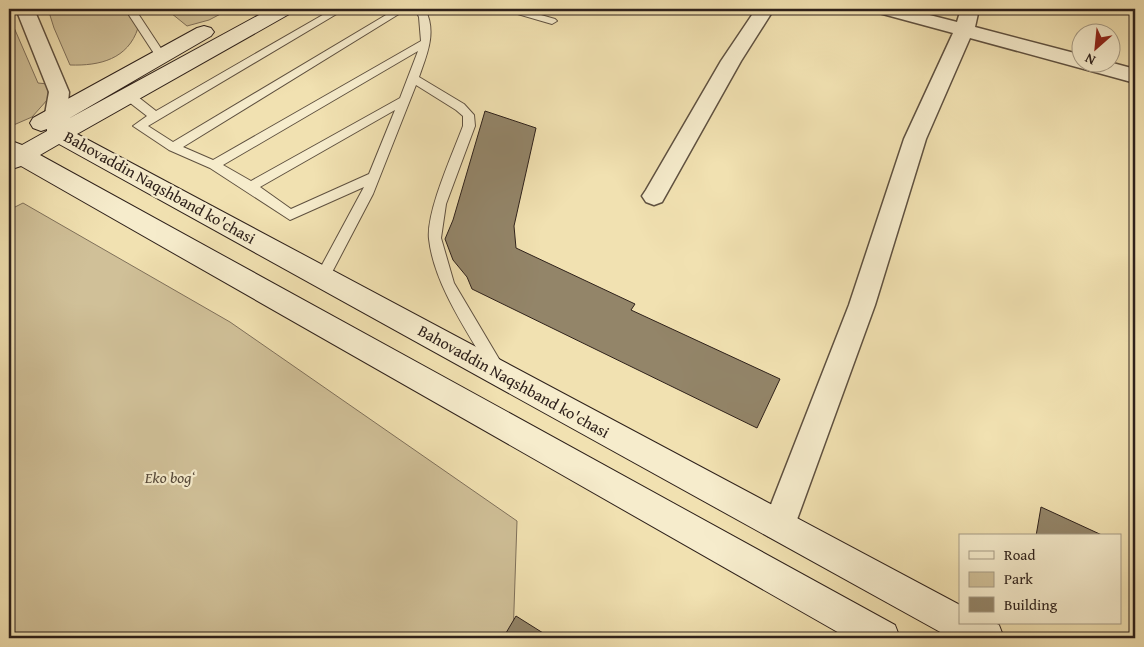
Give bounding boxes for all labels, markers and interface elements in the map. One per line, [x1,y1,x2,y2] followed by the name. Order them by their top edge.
[1072,22,1122,72] north arrow
[1081,48,1099,71] text: N
[60,124,261,250] street label: Bahovaddin Naqshband ko'chasi
[414,318,615,444] street label: Bahovaddin Naqshband ko'chasi
[144,465,195,489] park label: Eko bogʻ
[959,534,1122,624] legend
[1004,544,1035,565] text: Road
[1004,568,1033,589] text: Park
[1004,594,1058,615] text: Building

